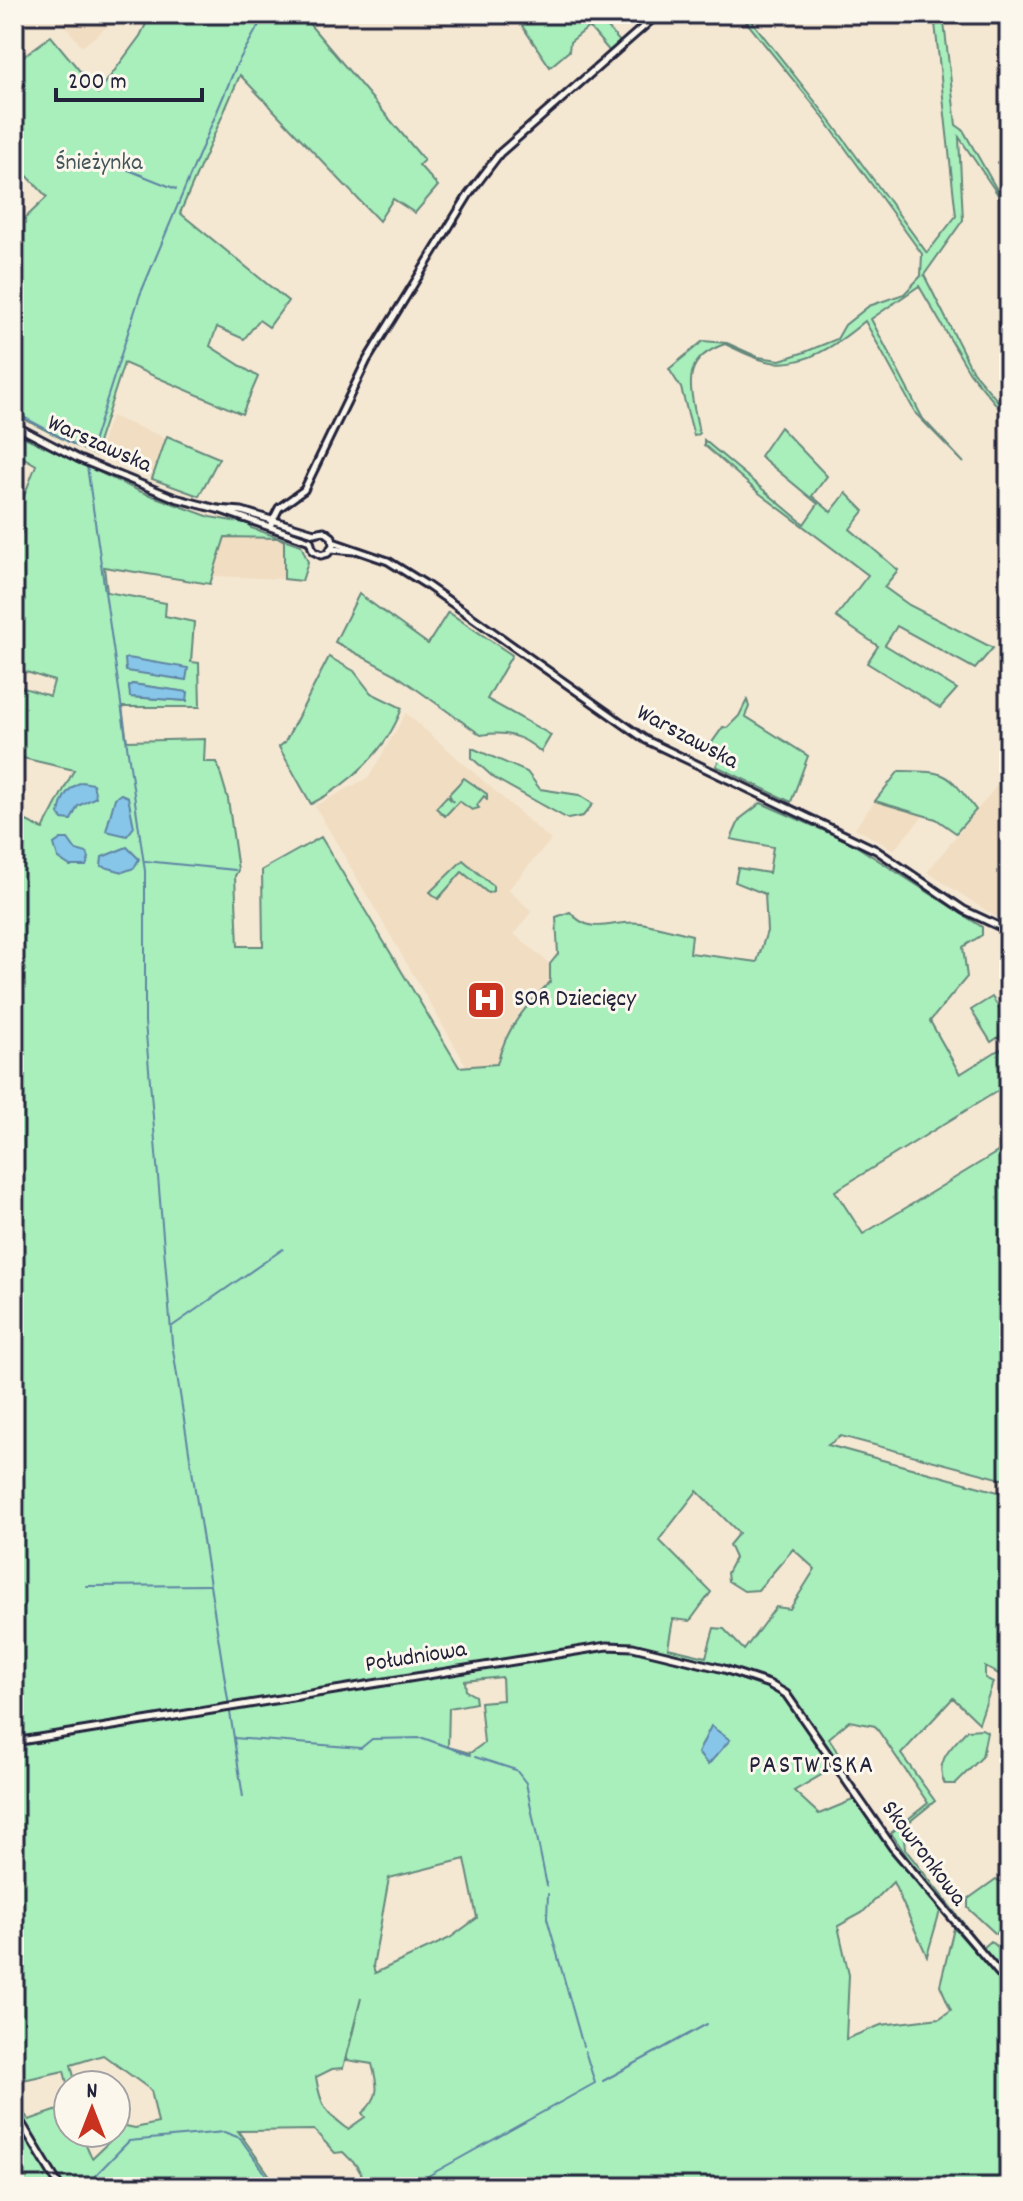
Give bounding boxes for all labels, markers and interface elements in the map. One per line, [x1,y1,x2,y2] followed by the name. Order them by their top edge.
[56,52,202,102] scale bar
[68,66,127,100] text: 200 m
[56,147,143,181] park label: Śnieżynka
[41,407,157,483] street label: Warszawska
[630,697,745,779] street label: Warszawska
[465,979,507,1021] hospital icon: SOR Dziecięcy
[514,983,637,1017] place label: SOR Dziecięcy
[363,1633,470,1683] street label: Południowa
[749,1748,875,1785] district label: PASTWISKA
[872,1794,974,1915] street label: Skowronkowa
[52,2069,132,2149] north arrow
[87,2077,98,2108] text: N

